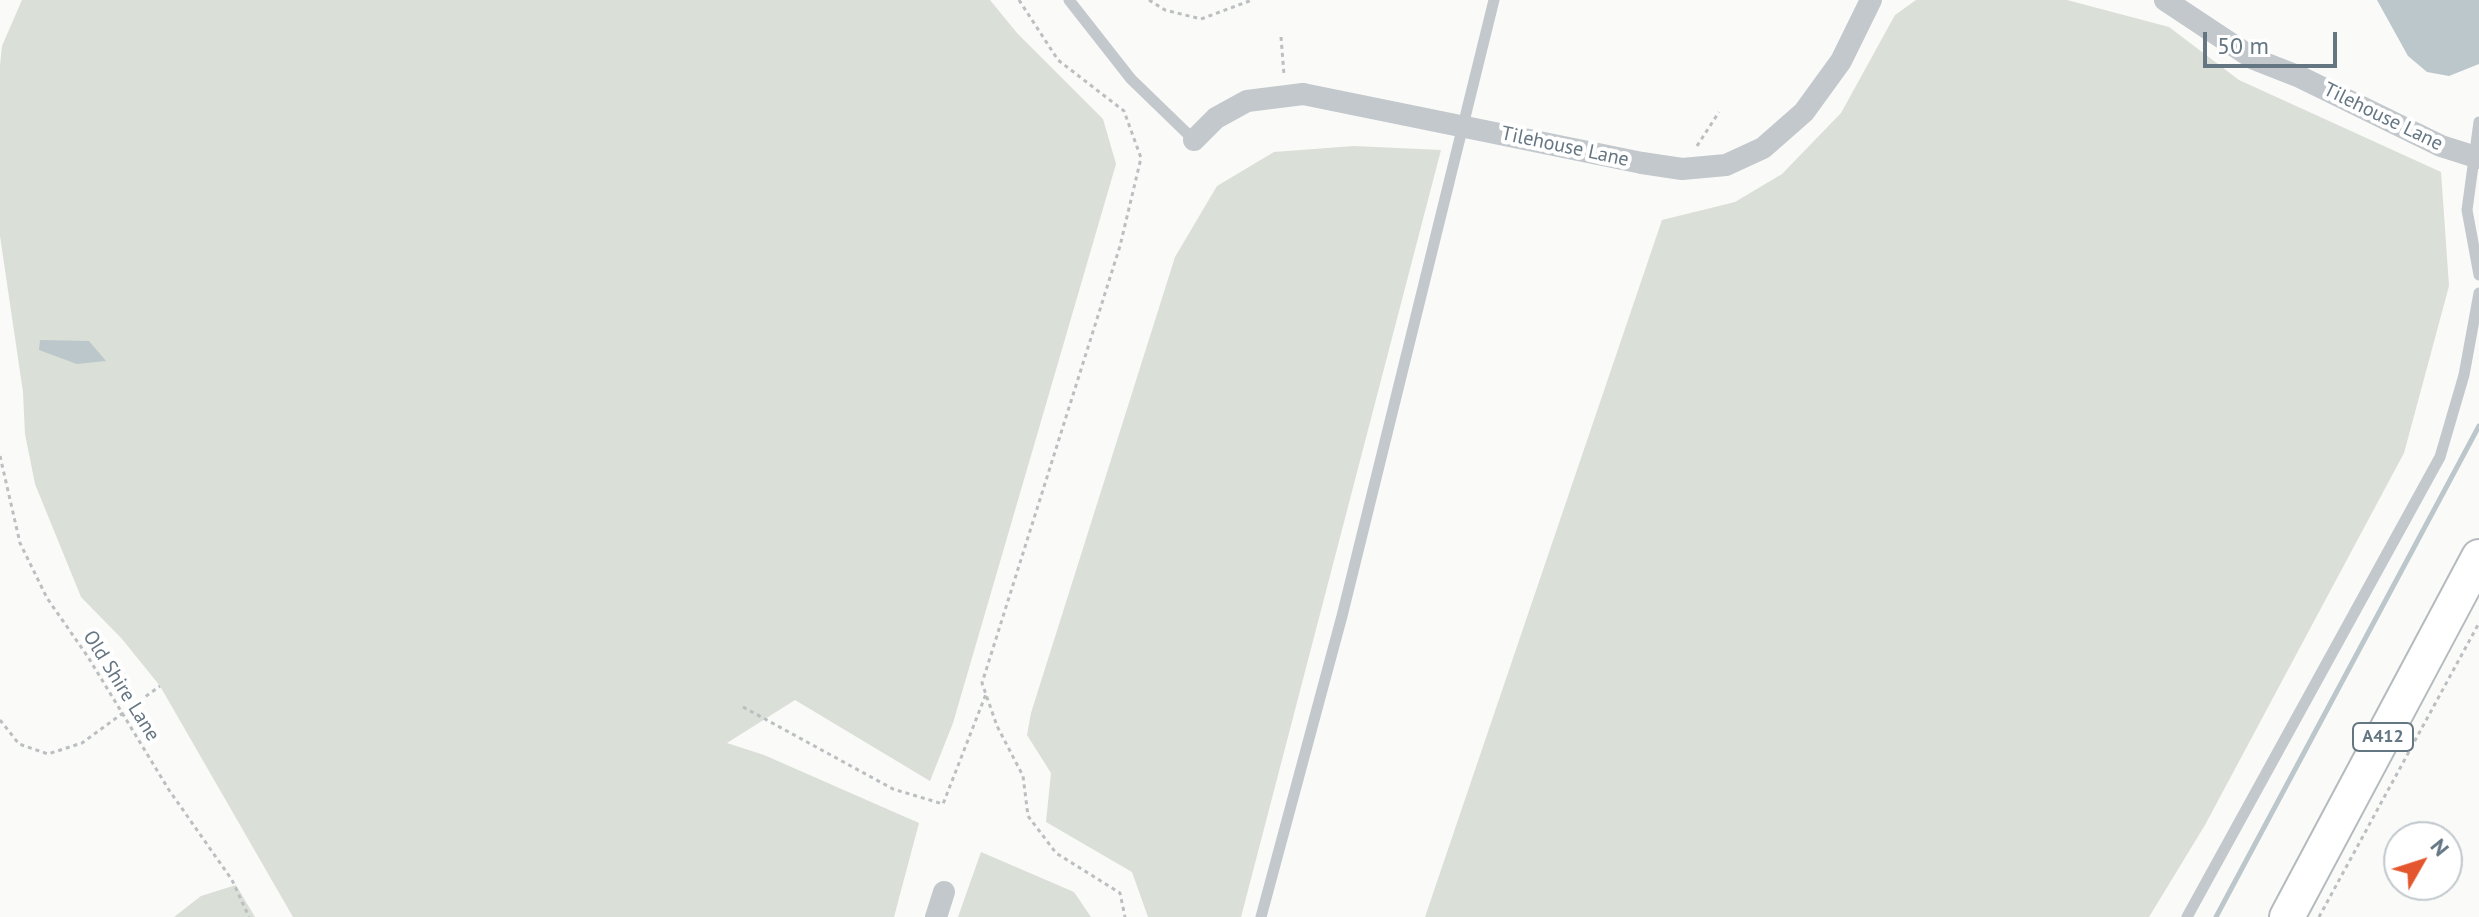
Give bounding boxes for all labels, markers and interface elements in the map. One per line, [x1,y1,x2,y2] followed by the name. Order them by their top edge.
[2207,16,2341,66] scale bar
[2217,30,2269,61] text: 50 m
[2319,78,2447,156] street label: Tilehouse Lane
[1499,122,1631,172] street label: Tilehouse Lane
[77,626,165,746] street label: Old Shire Lane
[2353,723,2413,751] road number: A412
[2383,821,2463,901] north arrow
[2425,833,2456,862] text: N

